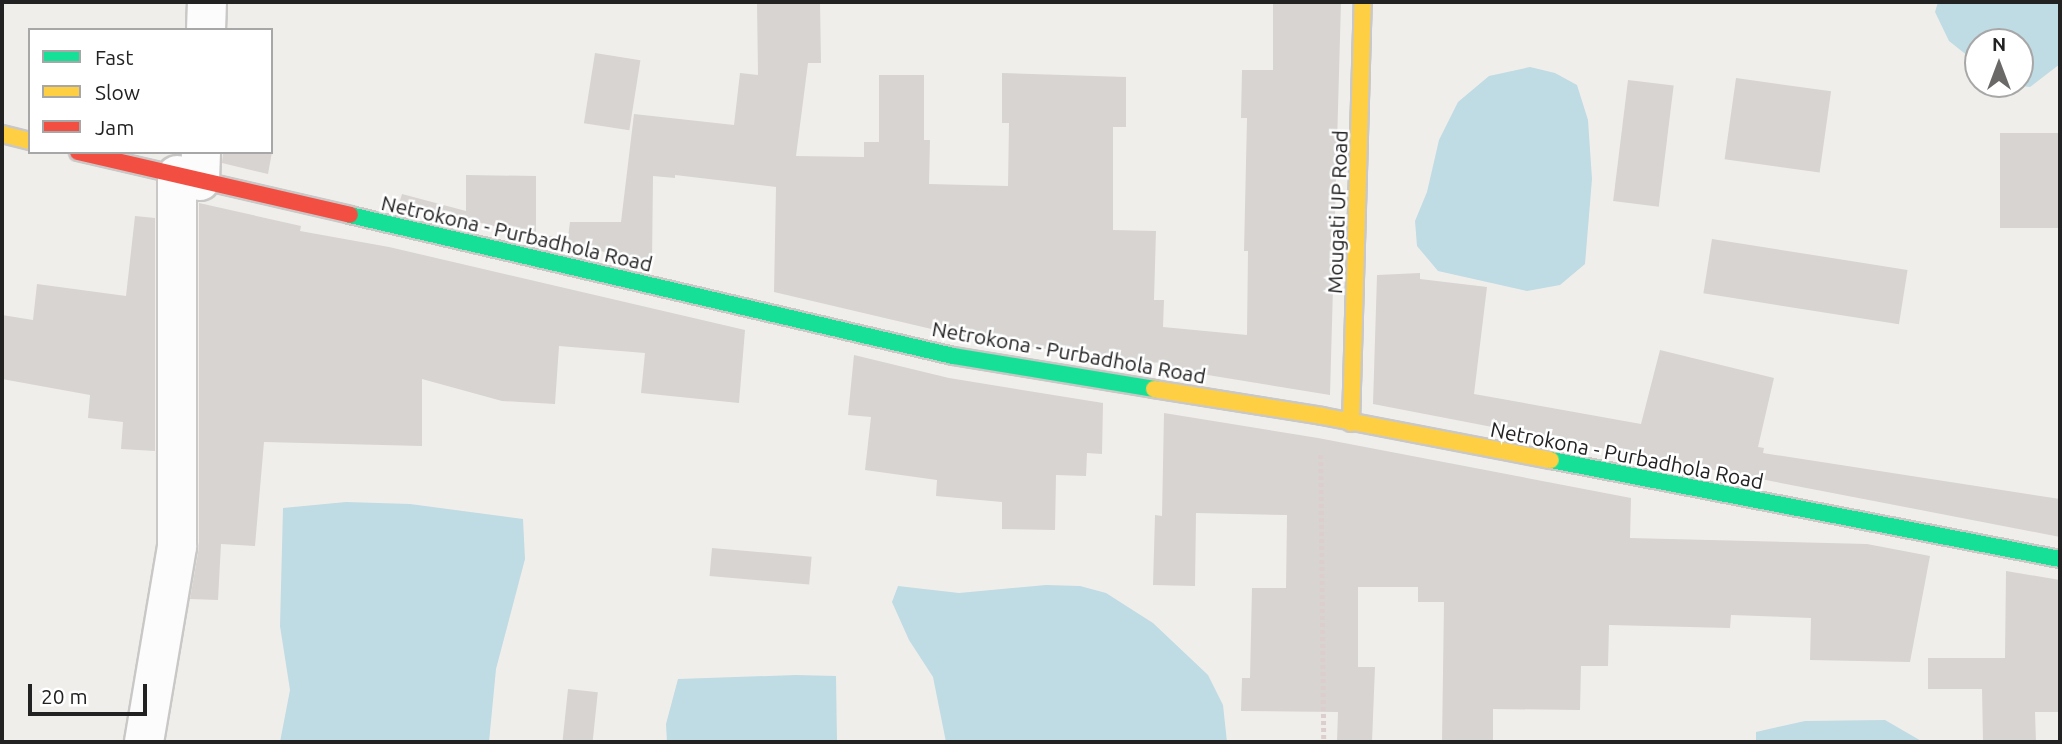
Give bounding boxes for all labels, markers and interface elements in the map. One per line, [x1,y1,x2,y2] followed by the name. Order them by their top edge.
[28,28,273,154] legend
[1964,28,2034,98] north arrow
[1992,33,2006,55] text: N
[95,45,133,69] text: Fast
[95,80,140,104] text: Slow
[95,115,134,139] text: Jam
[1322,130,1352,294] street label: Mougati UP Road
[379,189,655,277] street label: Netrokona - Purbadhola Road
[930,315,1208,389] street label: Netrokona - Purbadhola Road
[1488,416,1766,494] street label: Netrokona - Purbadhola Road
[32,670,150,714] scale bar
[41,684,88,708] text: 20 m

